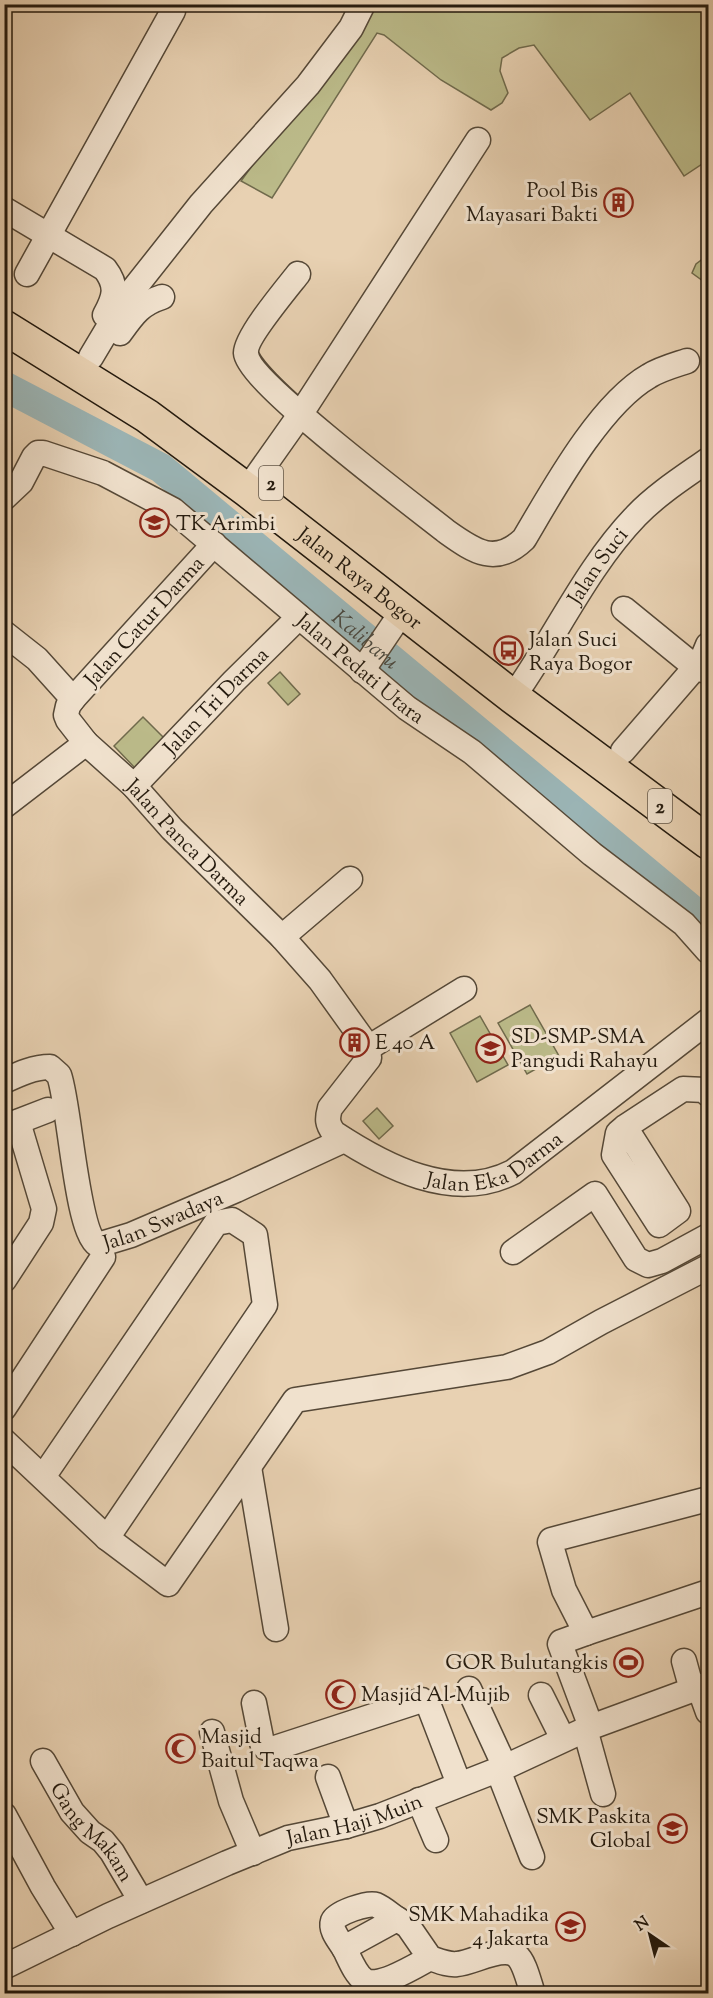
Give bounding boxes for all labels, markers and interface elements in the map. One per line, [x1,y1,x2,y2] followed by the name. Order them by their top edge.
[466,177,598,231] place label: Pool Bis Mayasari Bakti
[603,186,635,218] building icon: Pool Bis Mayasari Bakti
[259,466,283,500] road number: 2
[139,507,171,539] school or university icon: TK Arimbi
[176,510,276,540] place label: TK Arimbi
[289,520,428,638] street label: Jalan Raya Bogor
[561,522,636,612] street label: Jalan Suci
[78,550,213,695] street label: Jalan Catur Darma
[324,603,405,679] water label: Kalibaru
[288,607,430,733] street label: Jalan Pedati Utara
[528,626,632,680] place label: Jalan Suci Raya Bogor
[492,635,524,667] bus stop icon: Jalan Suci Raya Bogor
[157,641,277,764] street label: Jalan Tri Darma
[118,772,255,914] street label: Jalan Panca Darma
[648,789,672,823] road number: 2
[511,1023,658,1077] place label: SD-SMP-SMA Pangudi Rahayu
[338,1026,370,1058] building icon: E 40 A
[375,1029,435,1059] place label: E 40 A
[474,1032,506,1064] school or university icon: SD-SMP-SMA Pangudi Rahayu
[421,1125,570,1201] street label: Jalan Eka Darma
[99,1184,229,1260] street label: Jalan Swadaya
[613,1646,645,1678] sports icon: GOR Bulutangkis
[445,1649,608,1679] place label: GOR Bulutangkis
[324,1678,356,1710] mosque icon: Masjid Al-Mujib
[361,1681,510,1711] place label: Masjid Al-Mujib
[201,1723,319,1777] place label: Masjid Baitul Taqwa
[164,1732,196,1764] mosque icon: Masjid Baitul Taqwa
[41,1777,140,1888] street label: Gang Makam
[283,1788,427,1855] street label: Jalan Haji Muin
[536,1803,651,1857] place label: SMK Paskita Global
[656,1812,688,1844] school or university icon: SMK Paskita Global
[408,1901,549,1955] place label: SMK Mahadika 4 Jakarta
[620,1905,680,1965] north arrow
[554,1910,586,1942] school or university icon: SMK Mahadika 4 Jakarta
[631,1912,655,1938] text: N

